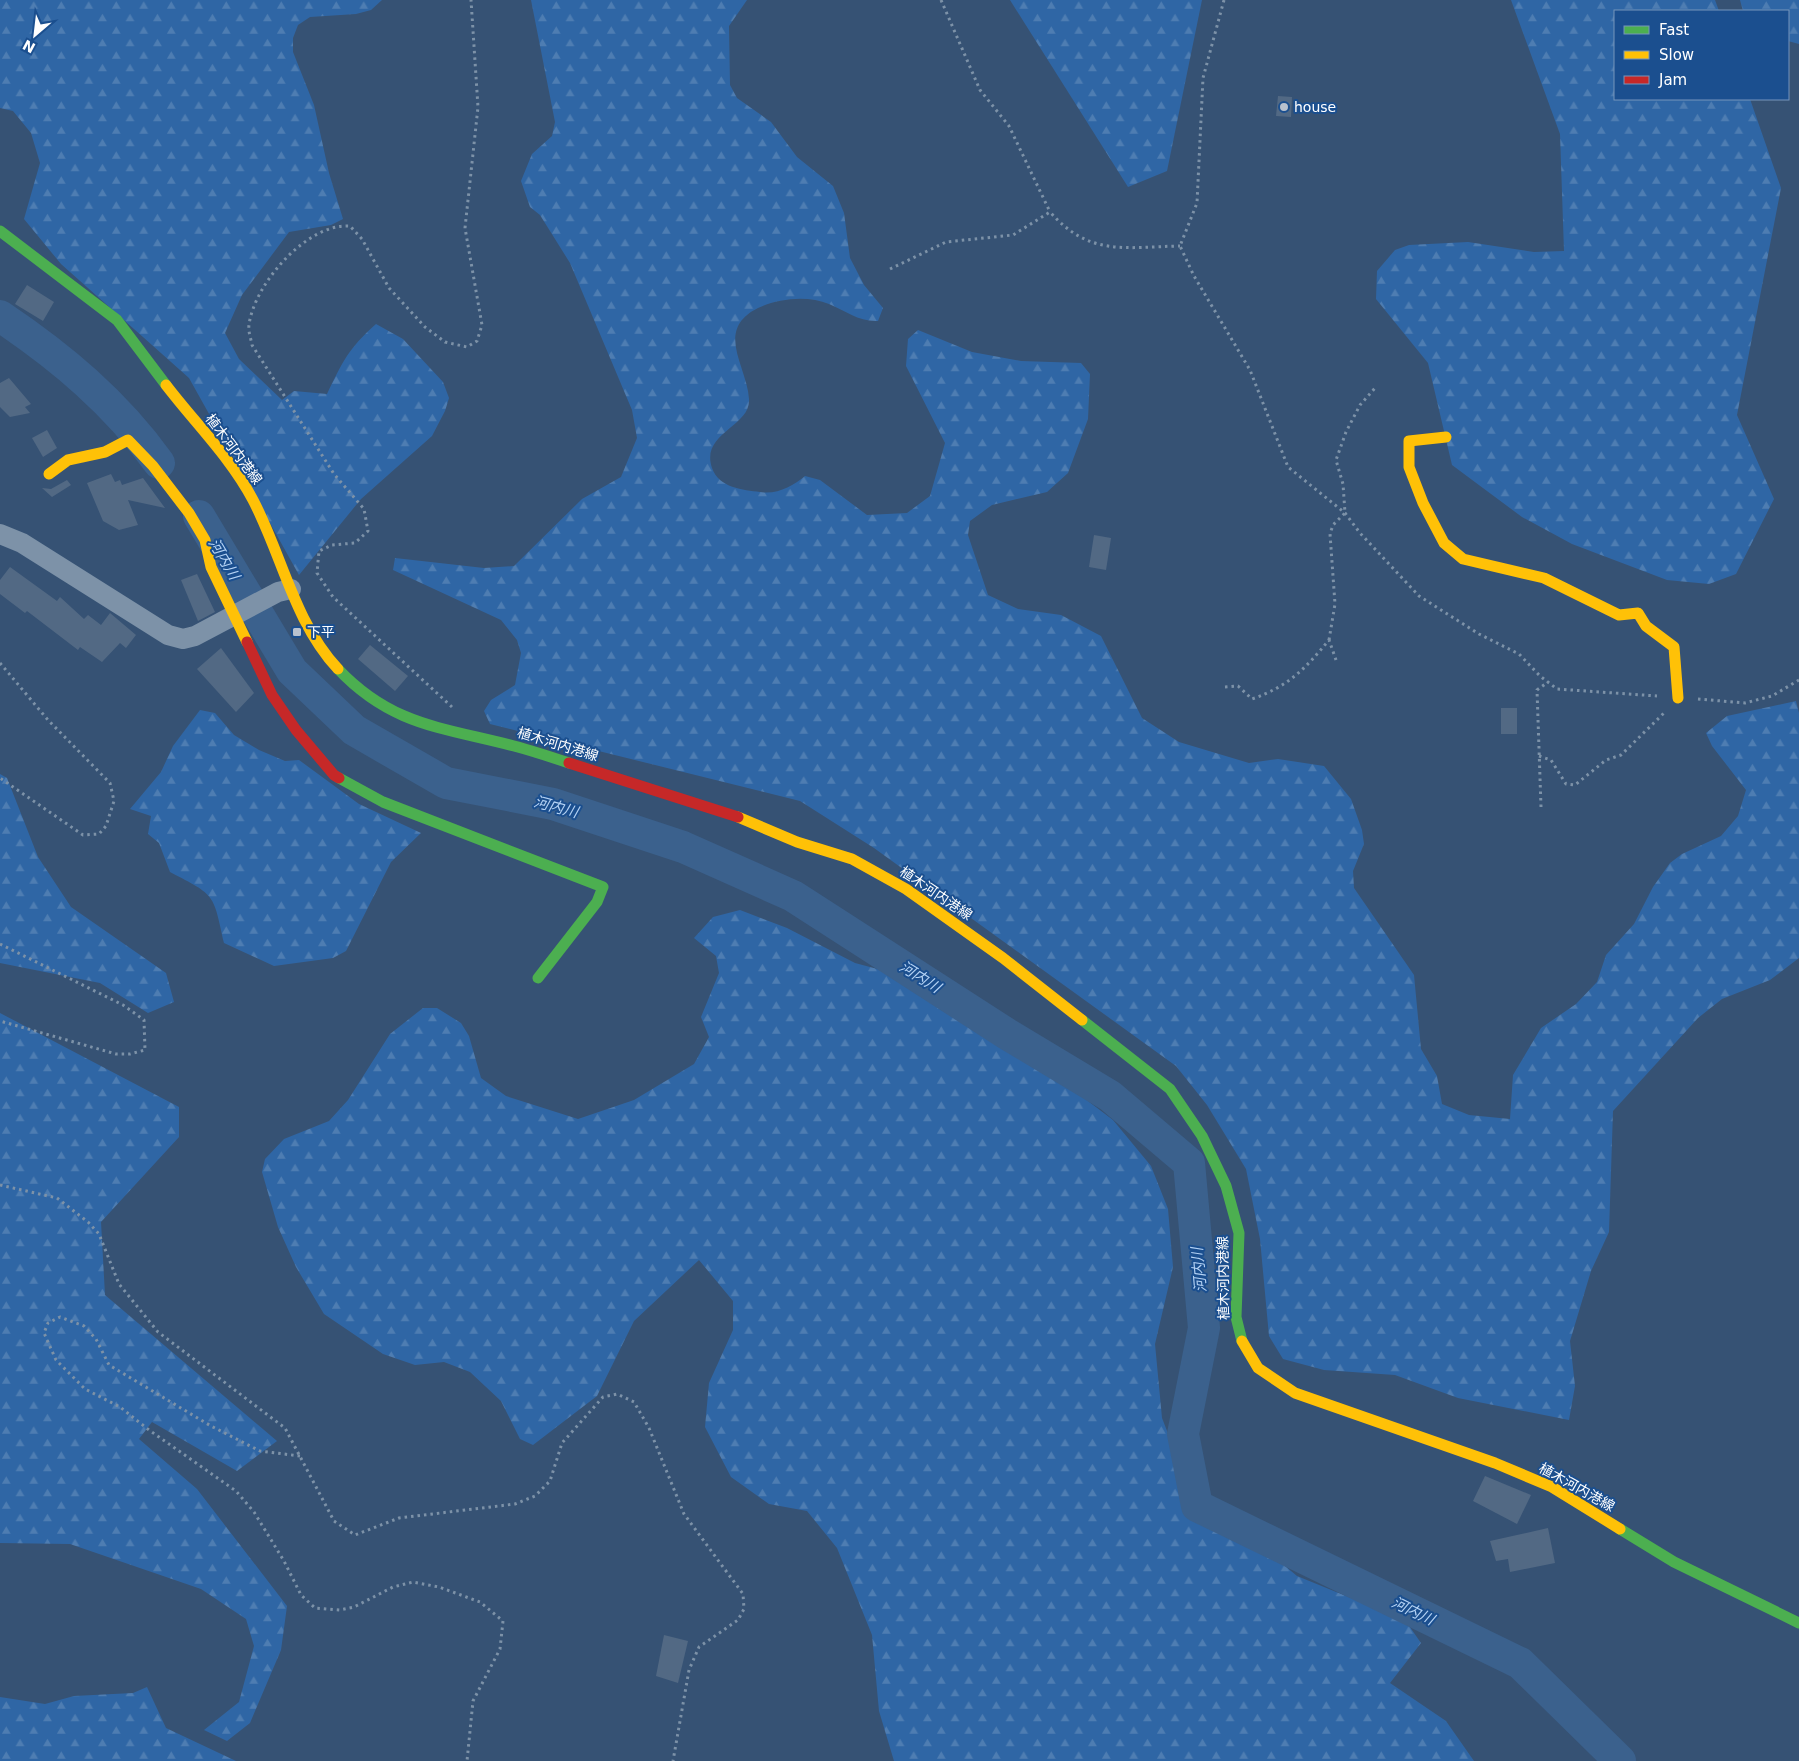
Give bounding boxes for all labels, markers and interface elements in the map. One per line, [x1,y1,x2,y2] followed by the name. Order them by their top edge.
[10,10,60,60] north arrow
[1614,10,1789,100] legend
[1659,21,1689,39] text: Fast
[20,37,38,56] text: N
[1659,46,1694,64] text: Slow
[1658,71,1687,89] text: Jam
[1294,99,1336,115] place label: house
[1278,101,1290,113] marker: house
[202,411,266,487] street label: 植木河内港線
[205,535,244,585] water label: 河内川
[307,624,335,640] place label: 下平
[291,626,303,638] marker: 下平
[515,724,601,764] street label: 植木河内港線
[532,792,582,822] water label: 河内川
[897,863,975,923] street label: 植木河内港線
[896,957,946,998] water label: 河内川
[1214,1236,1232,1320] street label: 植木河内港線
[1188,1245,1210,1293] water label: 河内川
[1536,1460,1618,1514] street label: 植木河内港線
[1389,1593,1439,1630] water label: 河内川

